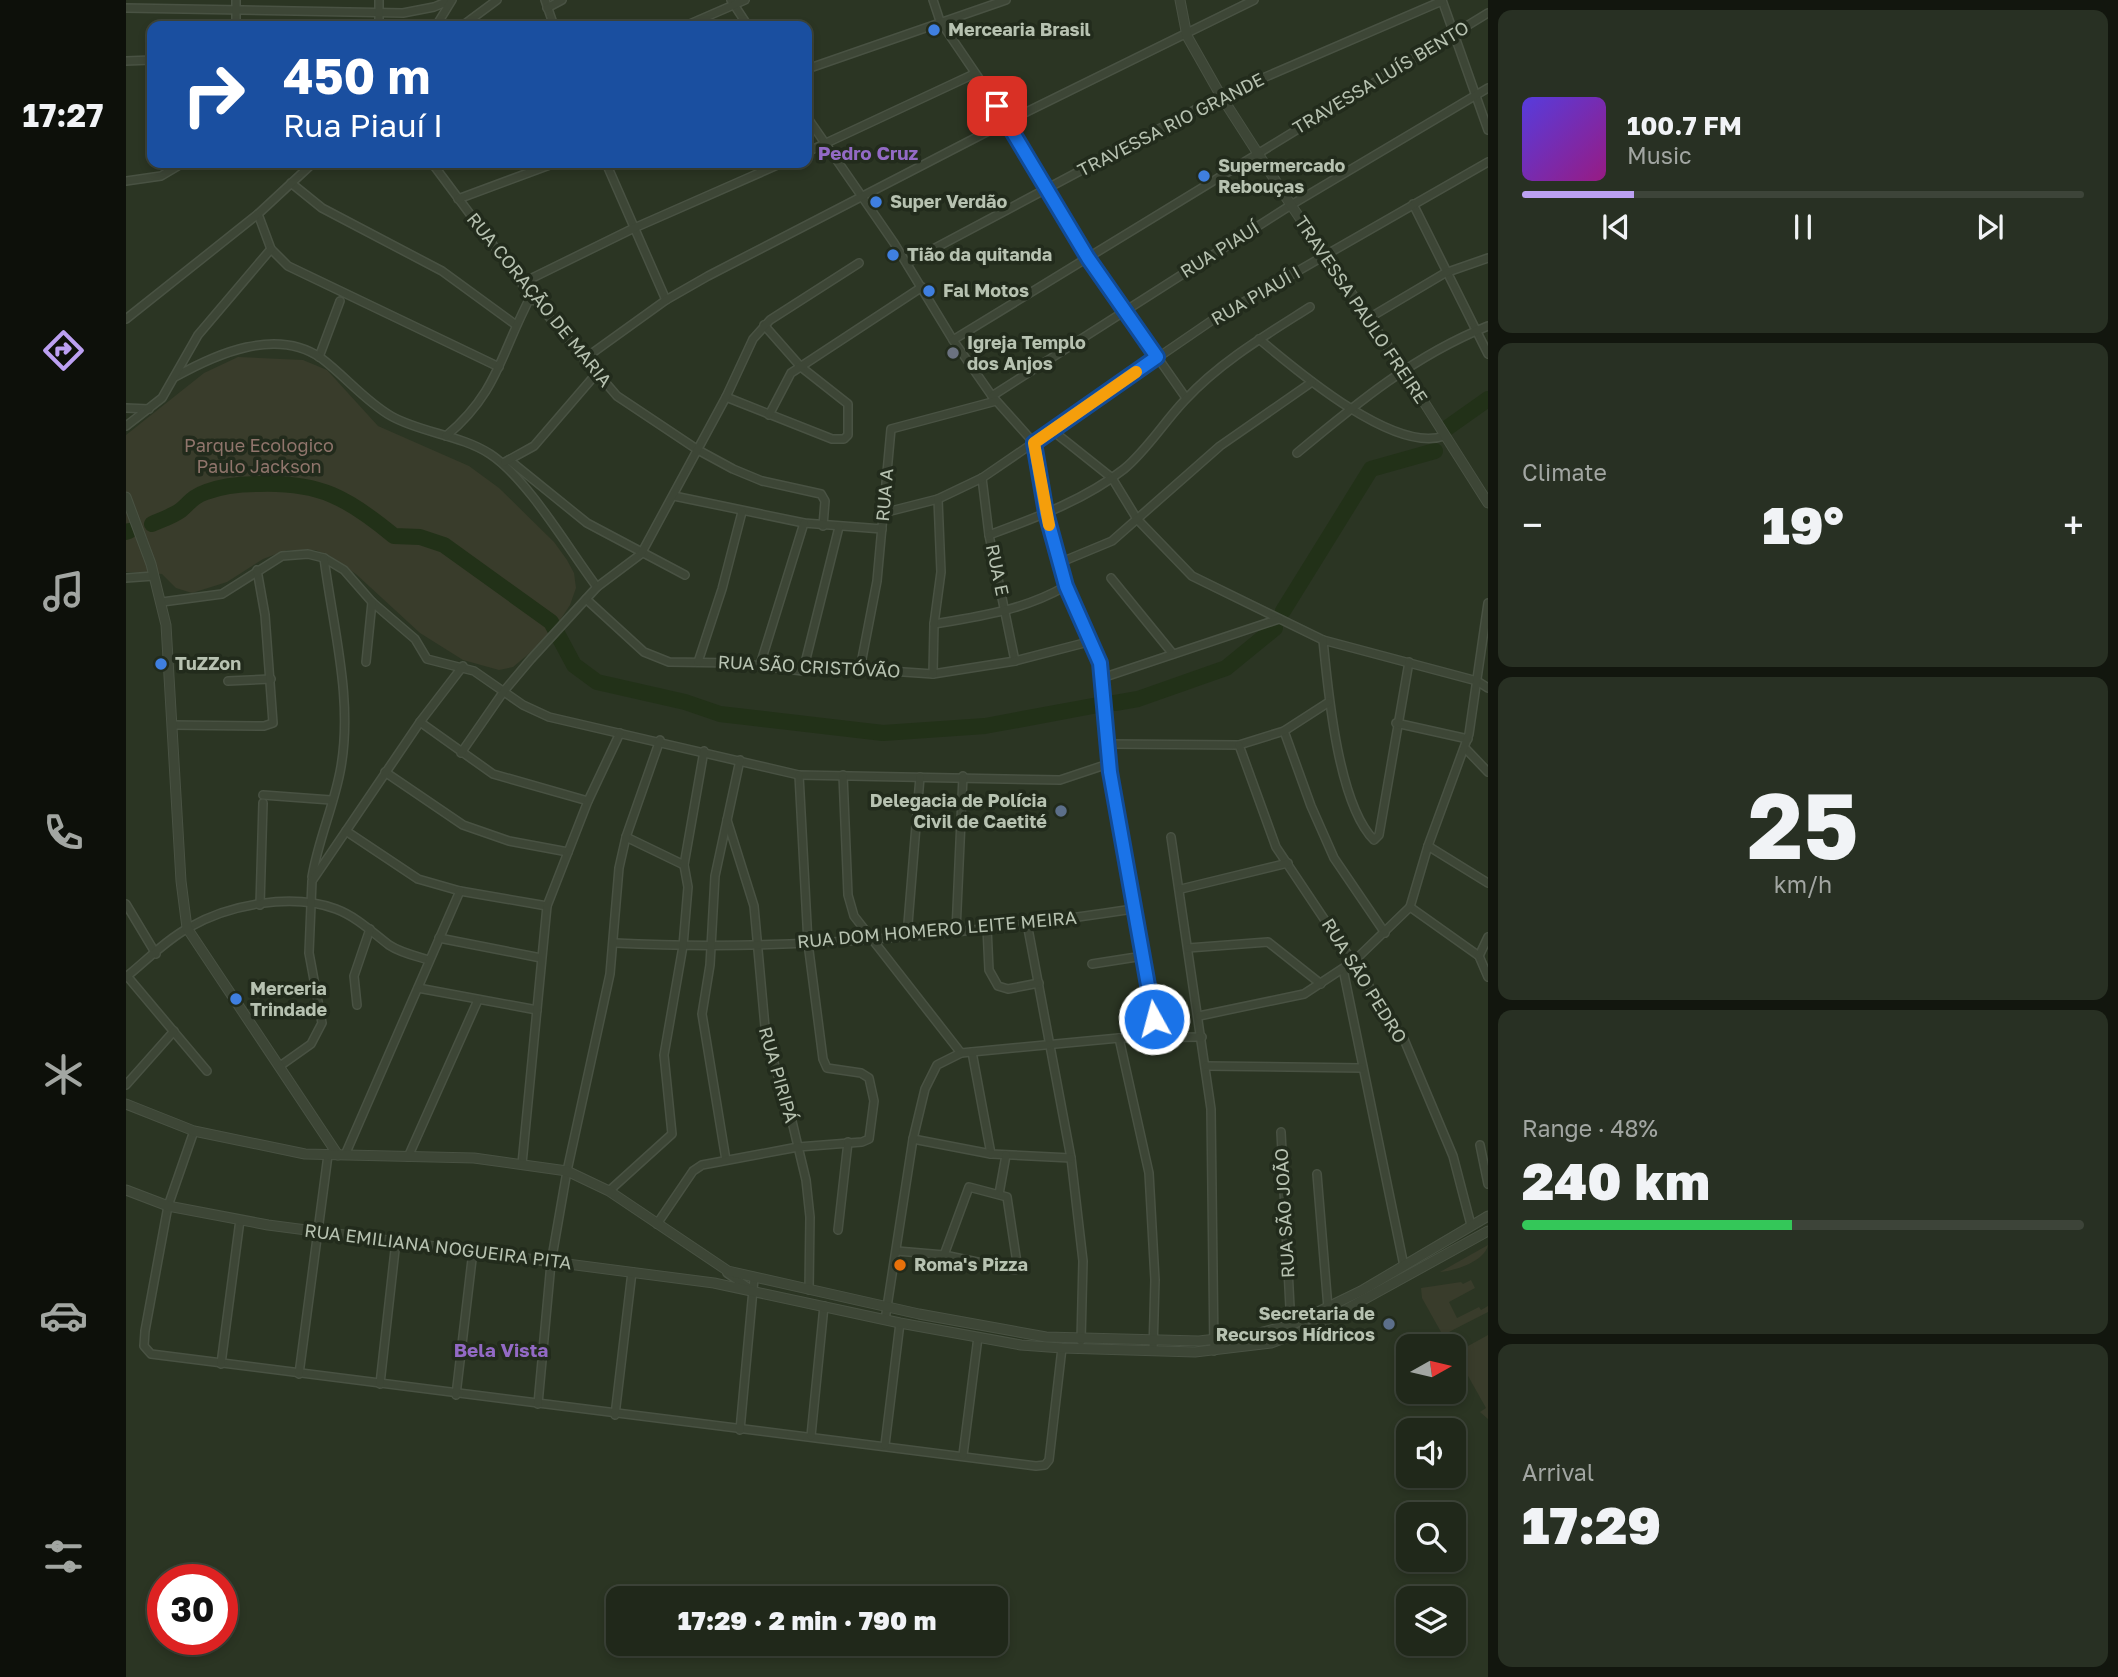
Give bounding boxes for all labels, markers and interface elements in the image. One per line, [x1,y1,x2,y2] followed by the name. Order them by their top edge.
[1288,16,1473,139] street label: TRAVESSA LUÍS BENTO
[948,18,1091,40] place label: Mercearia Brasil
[926,22,942,38] marker: Mercearia Brasil
[283,46,431,105] text: 450 m
[168,49,259,140] icon: right
[1074,67,1267,181] street label: TRAVESSA RIO GRANDE
[967,76,1027,136] pin
[978,87,1016,125] icon: arrive
[22,96,104,134] text: 17:27
[283,106,443,144] text: Rua Piauí I
[1627,110,1742,141] text: 100.7 FM
[818,141,919,164] district label: Pedro Cruz
[1627,141,1692,169] text: Music
[1218,154,1345,197] place label: Supermercado Rebouças
[1196,168,1212,184] marker: Supermercado Rebouças
[890,190,1008,212] place label: Super Verdão
[868,194,884,210] marker: Super Verdão
[463,208,617,391] street label: RUA CORAÇÃO DE MARIA
[1597,208,1635,246] icon: previous
[1784,208,1822,246] icon: pause
[1971,208,2009,246] icon: next
[1291,211,1433,407] street label: TRAVESSA PAULO FREIRE
[1176,216,1264,282] street label: RUA PIAUÍ
[907,243,1052,265] place label: Tião da quitanda
[885,247,901,263] marker: Tião da quitanda
[1207,261,1304,329] street label: RUA PIAUÍ I
[943,279,1029,301] place label: Fal Motos
[921,283,937,299] marker: Fal Motos
[39,326,88,375] icon: directions
[967,331,1086,374] place label: Igreja Templo dos Anjos
[945,345,961,361] marker: Igreja Templo dos Anjos
[184,434,334,477] park label: Parque Ecologico Paulo Jackson
[1522,458,1607,486] text: Climate
[871,467,897,522] street label: RUA A
[1762,493,1844,555] text: 19°
[1522,502,1543,547] text: −
[2063,502,2084,547] text: +
[982,542,1014,598] street label: RUA E
[39,567,88,616] icon: music
[717,650,901,682] street label: RUA SÃO CRISTÓVÃO
[175,652,241,674] place label: TuZZon
[153,656,169,672] marker: TuZZon
[1747,770,1859,879] text: 25
[870,789,1047,832] place label: Delegacia de Polícia Civil de Caetité
[1053,803,1069,819] marker: Delegacia de Polícia Civil de Caetité
[39,808,88,857] icon: phone
[1774,870,1832,898] text: km/h
[796,906,1078,952] street label: RUA DOM HOMERO LEITE MEIRA
[1318,914,1412,1047] street label: RUA SÃO PEDRO
[250,977,327,1020] place label: Merceria Trindade
[1117,982,1191,1056] position arrow
[228,991,244,1007] marker: Merceria Trindade
[755,1024,803,1125] street label: RUA PIRIPÁ
[39,1050,88,1099] icon: climate
[1522,1114,1658,1142] text: Range · 48%
[1270,1148,1298,1279] street label: RUA SÃO JOÃO
[1522,1149,1710,1211] text: 240 km
[303,1219,573,1273] street label: RUA EMILIANA NOGUEIRA PITA
[914,1253,1028,1275] place label: Roma's Pizza
[892,1257,908,1273] marker: Roma's Pizza
[39,1291,88,1340] icon: car
[1216,1302,1375,1345] place label: Secretaria de Recursos Hídricos
[1381,1316,1397,1332] marker: Secretaria de Recursos Hídricos
[1396,1334,1466,1404] north arrow
[1396,1334,1466,1656] map controls
[454,1338,548,1361] district label: Bela Vista
[1396,1418,1466,1488] button: sound
[1522,1458,1594,1486] text: Arrival
[1522,1493,1661,1555] text: 17:29
[1396,1502,1466,1572] button: search
[39,1532,88,1581] icon: filters
[147,1564,238,1655] speed limit sign: 30
[1396,1586,1466,1656] button: layers
[678,1605,936,1636] text: 17:29 · 2 min · 790 m

